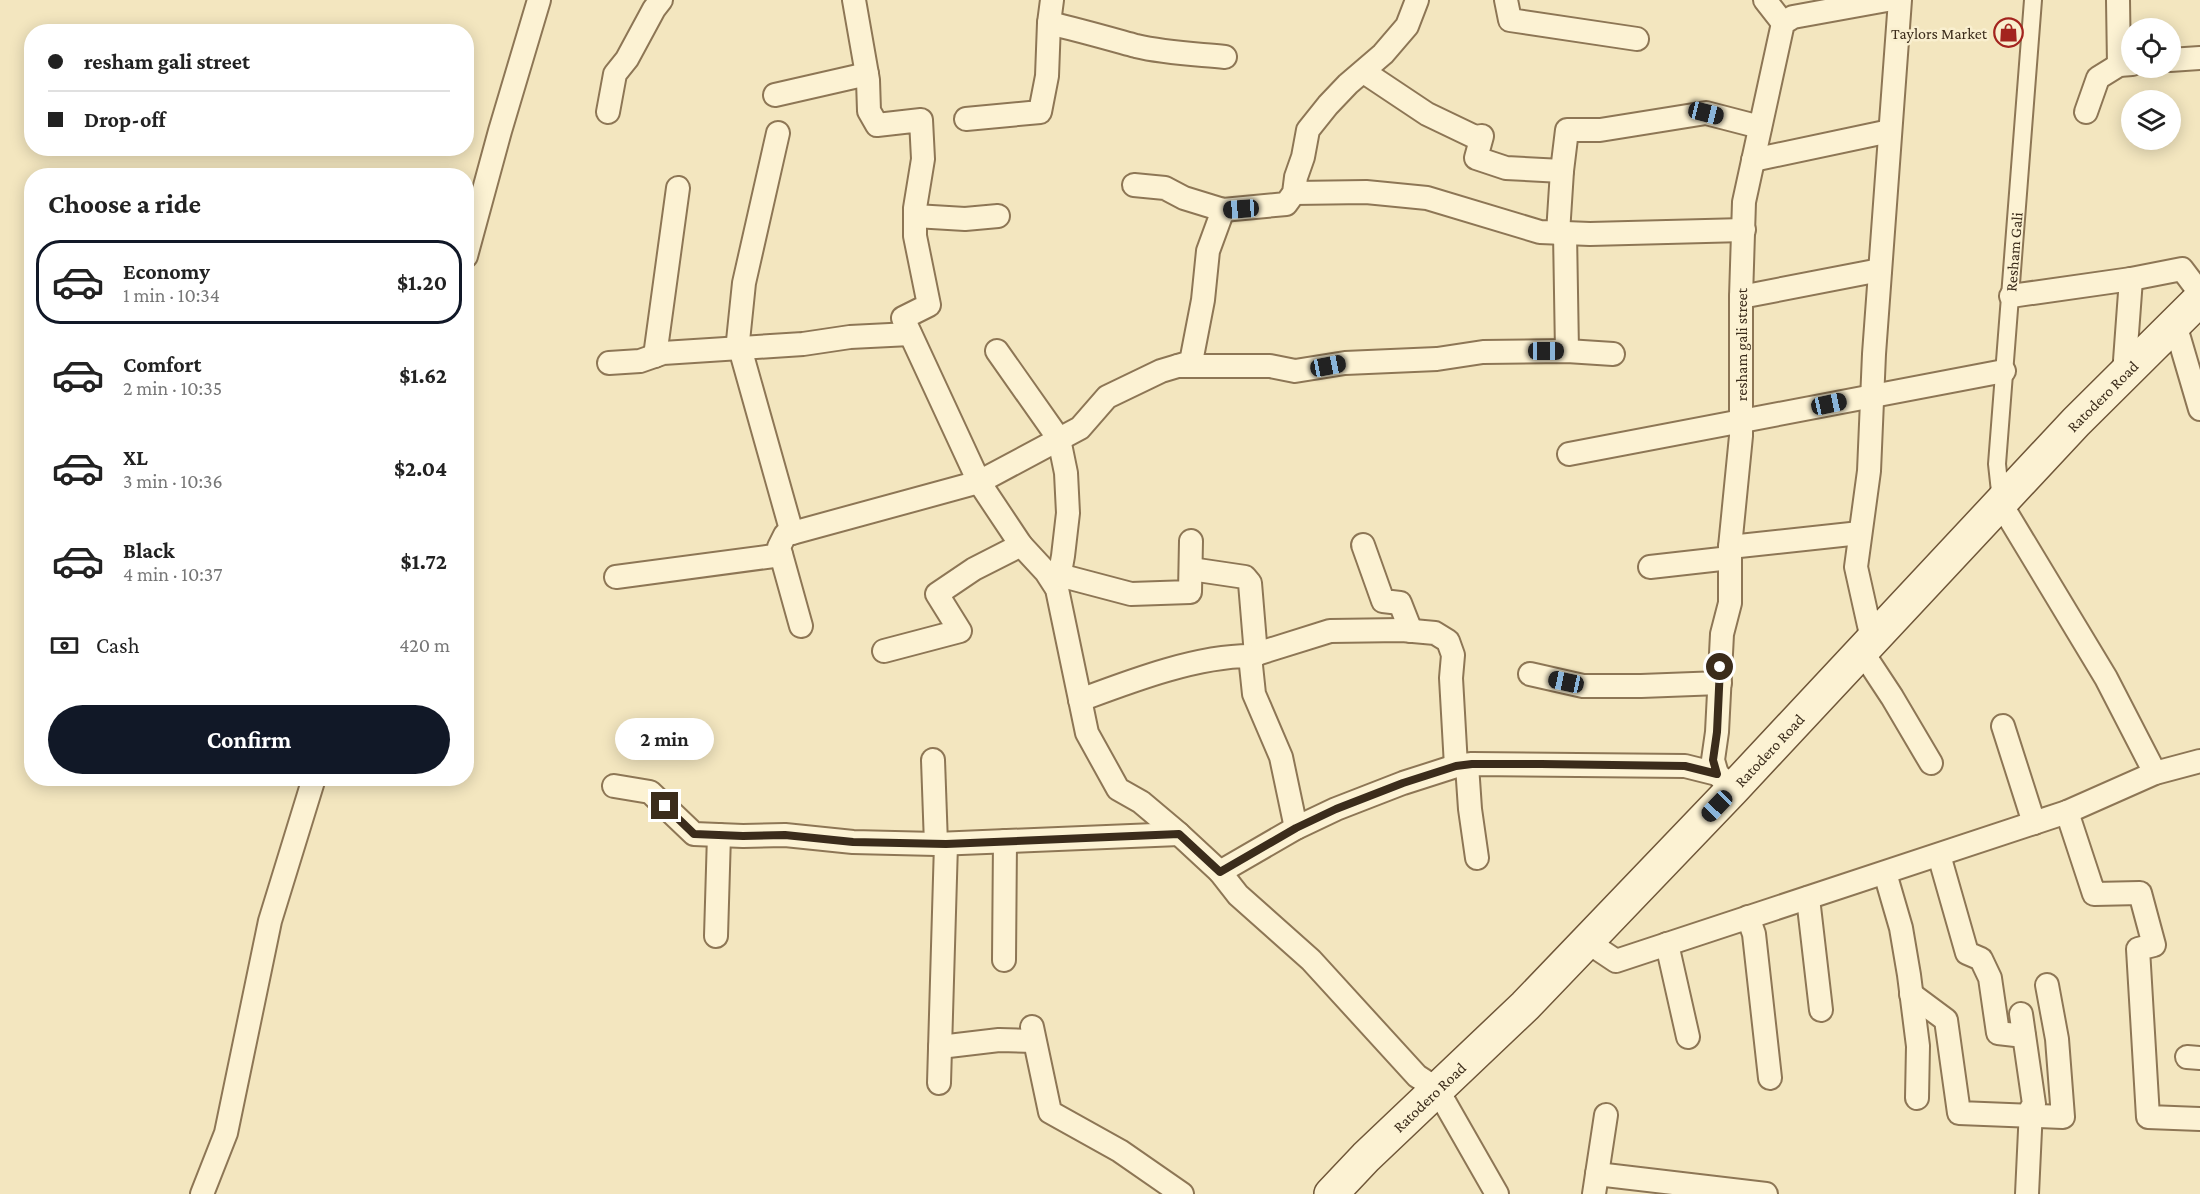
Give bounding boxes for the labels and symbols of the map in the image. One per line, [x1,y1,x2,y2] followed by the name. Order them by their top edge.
[1992,17,2024,49] shop icon: Taylors Market
[1891,25,1988,43] place label: Taylors Market
[1686,100,1726,126] car
[1222,199,1260,219] car
[2002,211,2025,292] street label: Resham Gali
[1732,287,1751,401] street label: resham gali street
[1528,342,1564,360] car
[1309,354,1347,378] car
[2063,357,2142,435] street label: Ratodero Road
[1810,391,1848,417] car
[1706,653,1733,680] route start
[1547,669,1585,695] car
[1731,710,1808,790] street label: Ratodero Road
[616,719,714,761] callout: 2 min
[1698,787,1736,825] car
[651,792,678,819] route end
[1389,1058,1469,1135] street label: Ratodero Road

